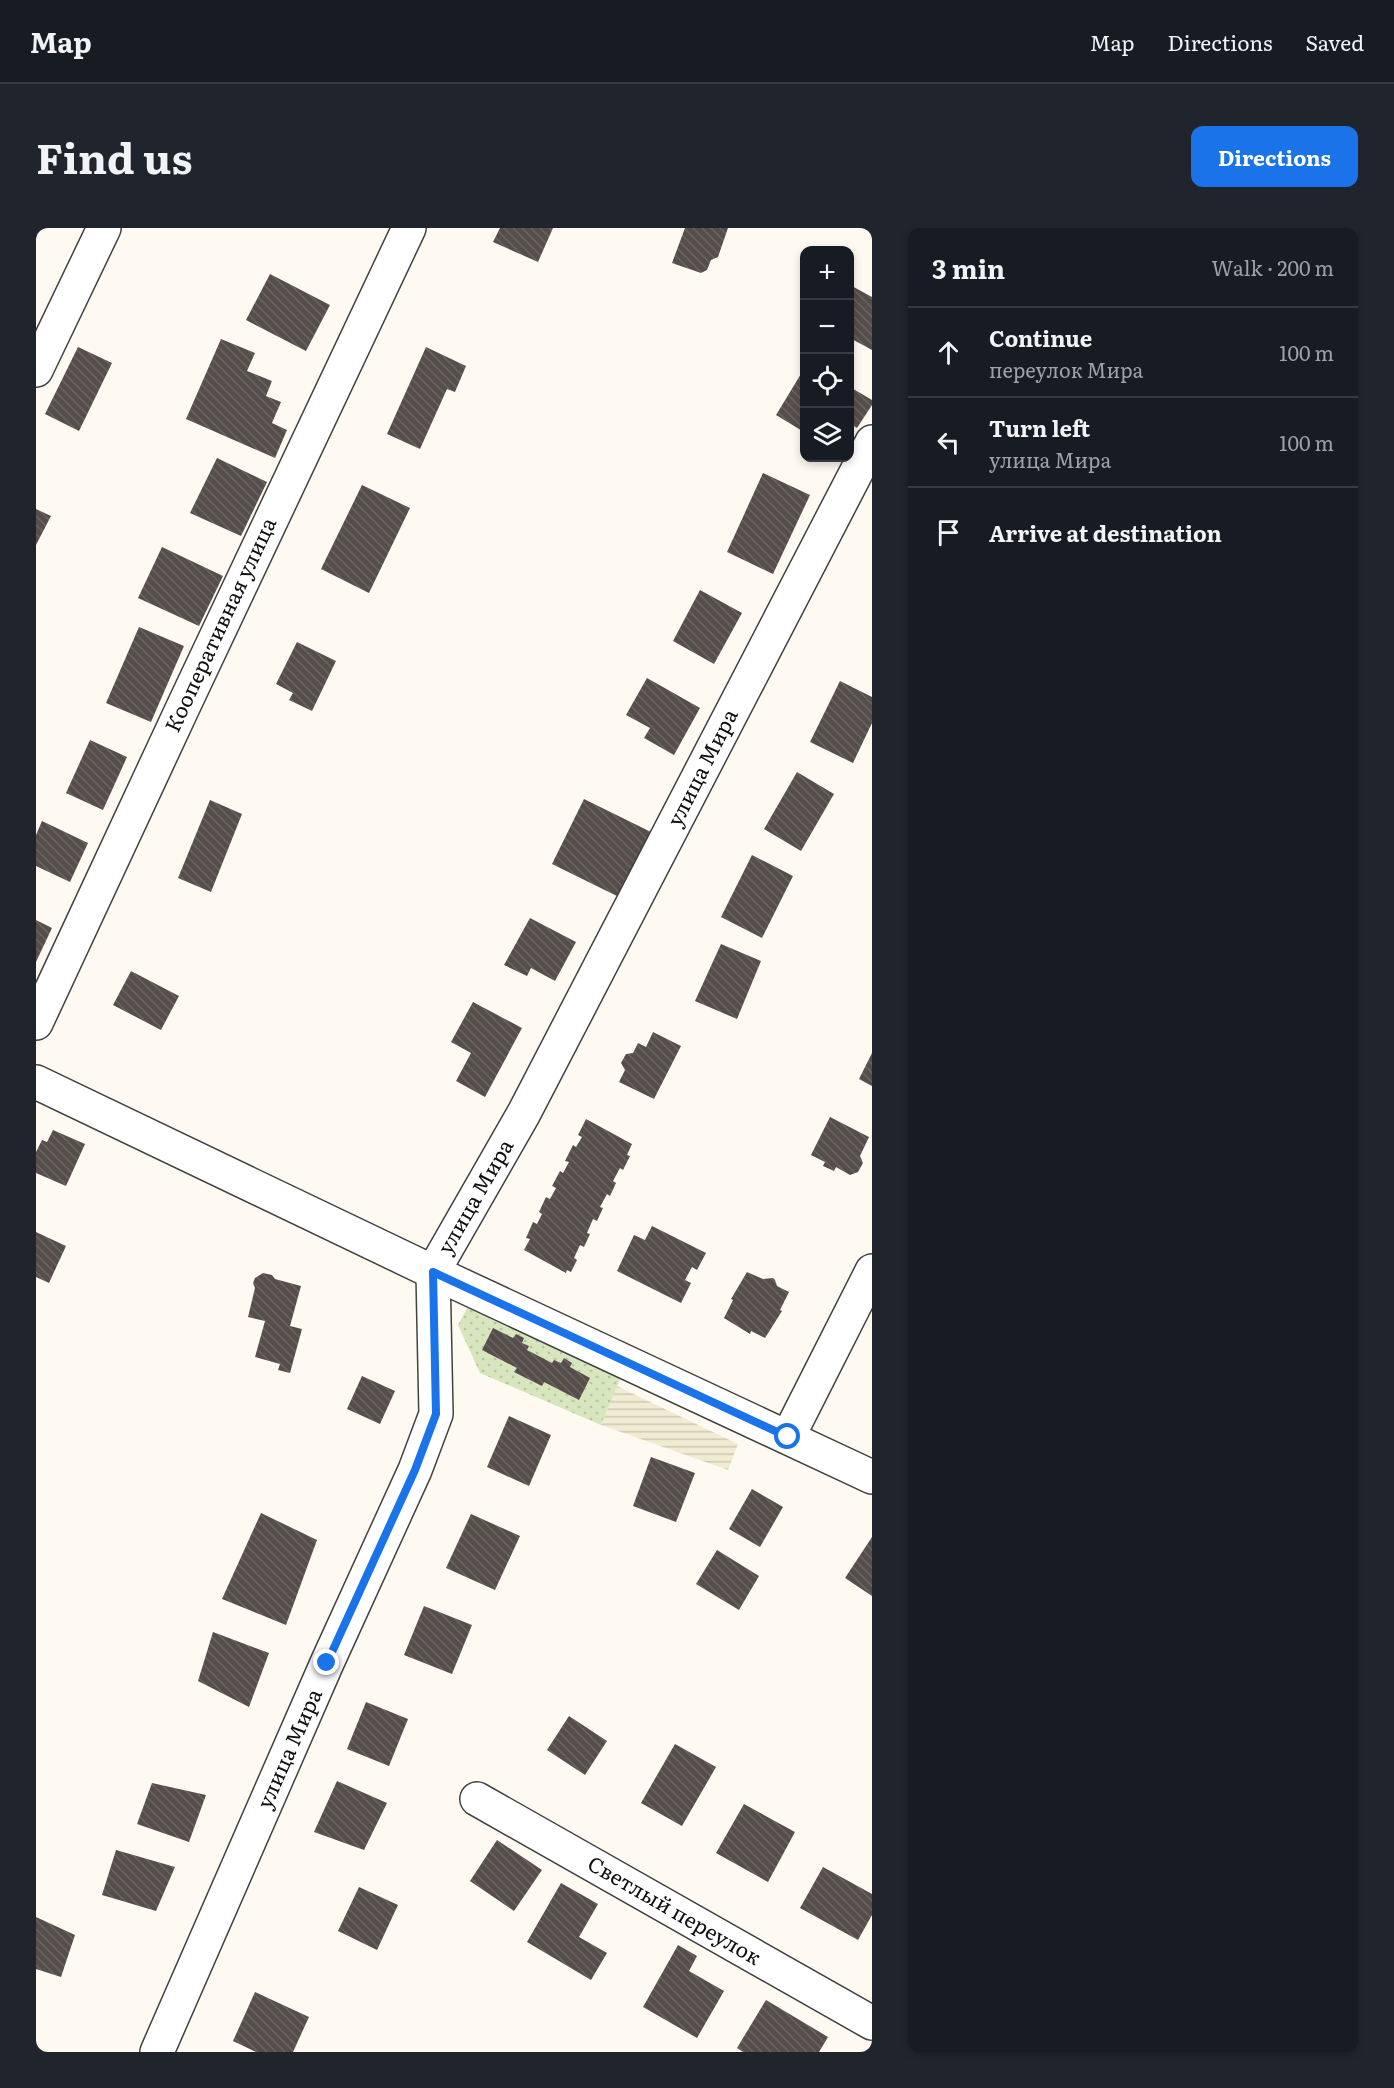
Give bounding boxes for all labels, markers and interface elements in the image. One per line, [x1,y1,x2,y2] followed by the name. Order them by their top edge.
[30,20,92,62] text: Map
[1090,26,1135,57] text: Map
[1168,26,1273,57] text: Directions
[1306,26,1364,57] text: Saved
[36,125,193,187] text: Find us
[1191,126,1358,187] button: Directions
[800,246,854,462] map controls
[800,246,854,300] button: +
[932,248,1005,287] text: 3 min
[1211,252,1334,282] text: Walk · 200 m
[800,300,854,354] button: −
[989,321,1092,354] text: Continue
[932,336,965,369] icon: ahead
[1279,337,1334,367] text: 100 m
[800,354,854,408] button: locate
[989,354,1143,384] text: переулок Мира
[800,408,854,462] button: layers
[989,411,1090,444] text: Turn left
[932,426,965,459] icon: left
[1279,427,1334,457] text: 100 m
[989,444,1111,474] text: улица Мира
[155,511,283,737] street label: Кооперативная улица
[932,516,965,549] icon: arrive
[989,516,1222,549] text: Arrive at destination
[658,702,744,831] street label: улица Мира
[428,1132,520,1259] street label: улица Мира
[774,1423,800,1449] route start
[313,1649,339,1675] route end
[247,1682,328,1813] street label: улица Мира
[583,1847,768,1971] street label: Светлый переулок

